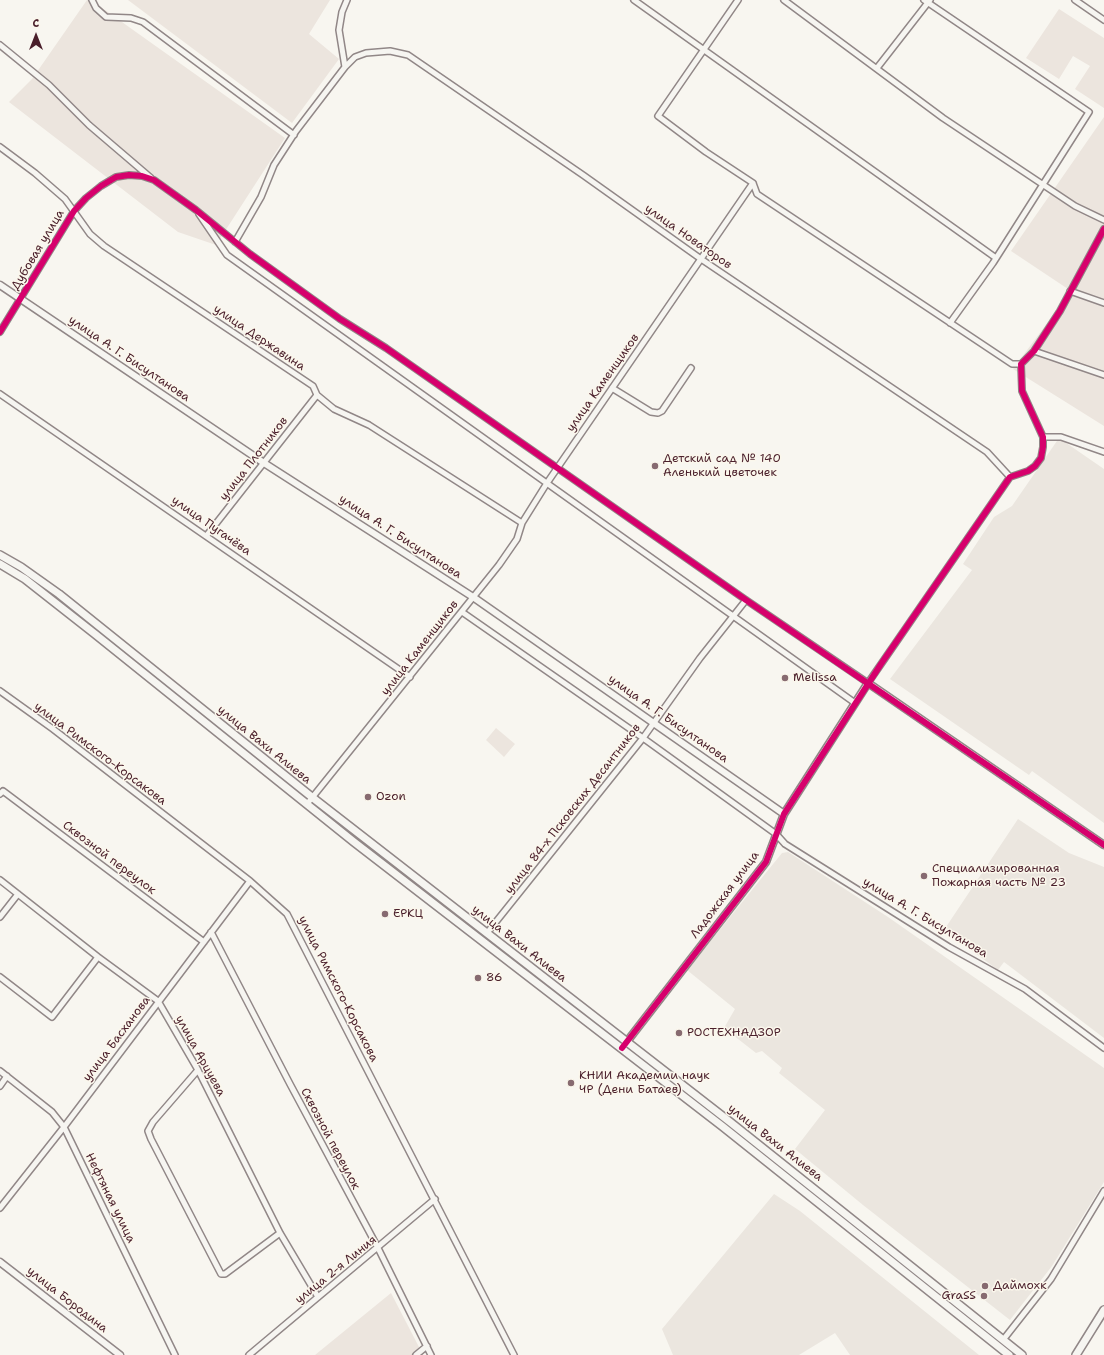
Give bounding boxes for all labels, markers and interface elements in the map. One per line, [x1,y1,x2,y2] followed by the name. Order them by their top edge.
[16,16,56,56] north arrow
[33,16,39,31] text: С
[642,202,734,272] street label: улица Новаторов
[8,207,68,293] street label: Дубовая улица
[210,302,308,374] street label: улица Державина
[66,313,192,405] street label: улица А. Г. Бисултанова
[564,331,642,435] street label: улица Каменщиков
[217,414,291,504] street label: улица Плотников
[663,452,781,480] place label: Детский сад № 140 Аленький цветочек
[650,461,660,471] marker: Детский сад № 140 Аленький цветочек
[336,492,464,582] street label: улица А. Г. Бисултанова
[168,493,254,559] street label: улица Пугачёва
[378,598,462,698] street label: улица Каменщиков
[793,671,837,685] place label: Melissa
[605,672,731,766] street label: улица А. Г. Бисултанова
[780,673,790,683] marker: Melissa
[31,700,169,808] street label: улица Римского-Корсакова
[214,703,314,787] street label: улица Вахи Алиева
[502,721,644,897] street label: улица 84-х Псковских Десантников
[376,790,406,804] place label: Ozon
[363,792,373,802] marker: Ozon
[59,818,159,898] street label: Сквозной переулок
[688,849,762,941] street label: Ладожская улица
[932,862,1066,890] place label: Специализированная Пожарная часть № 23
[919,871,929,881] marker: Специализированная Пожарная часть № 23
[860,875,990,961] street label: улица А. Г. Бисултанова
[469,902,569,986] street label: улица Вахи Алиева
[393,907,423,921] place label: ЕРКЦ
[380,909,390,919] marker: ЕРКЦ
[295,914,381,1064] street label: улица Римского-Корсакова
[486,971,502,985] place label: 86
[473,973,483,983] marker: 86
[80,993,154,1085] street label: улица Басханова
[172,1013,228,1099] street label: улица Арцуева
[687,1026,781,1040] place label: РОСТЕХНАДЗОР
[674,1028,684,1038] marker: РОСТЕХНАДЗОР
[579,1069,710,1097] place label: КНИИ Академии наук ЧР (Дени Батаев)
[566,1078,576,1088] marker: КНИИ Академии наук ЧР (Дени Батаев)
[297,1086,363,1192] street label: Сквозной переулок
[725,1101,825,1185] street label: улица Вахи Алиева
[82,1151,138,1245] street label: Нефтяная улица
[292,1233,380,1307] street label: улица 2-я Линия
[24,1264,110,1336] street label: улица Бородина
[993,1279,1047,1293] place label: Даймохк
[980,1281,990,1291] marker: Даймохк
[942,1289,976,1303] place label: GraSS
[979,1291,989,1301] marker: GraSS

